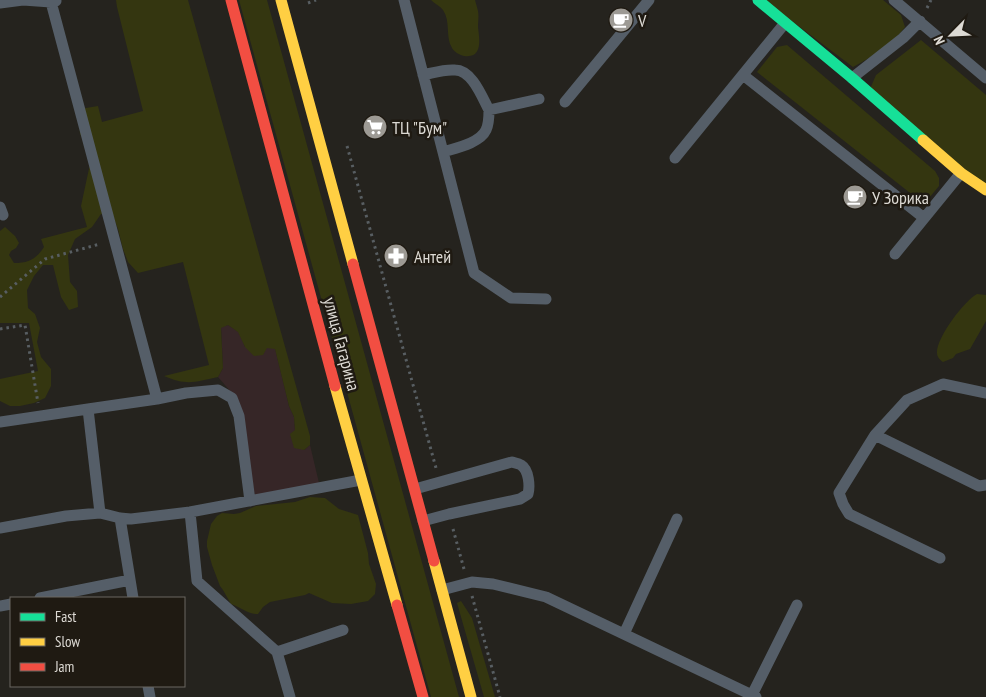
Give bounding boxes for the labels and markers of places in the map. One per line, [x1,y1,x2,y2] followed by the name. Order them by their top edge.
[608,7,634,33] cafe icon: V
[637,9,647,32] place label: V
[362,114,388,140] supermarket icon: ТЦ "Бум"
[392,116,447,139] place label: ТЦ "Бум"
[842,184,868,210] cafe icon: У Зорика
[872,186,929,209] place label: У Зорика
[383,243,409,269] pharmacy icon: Антей
[414,245,451,268] place label: Антей

